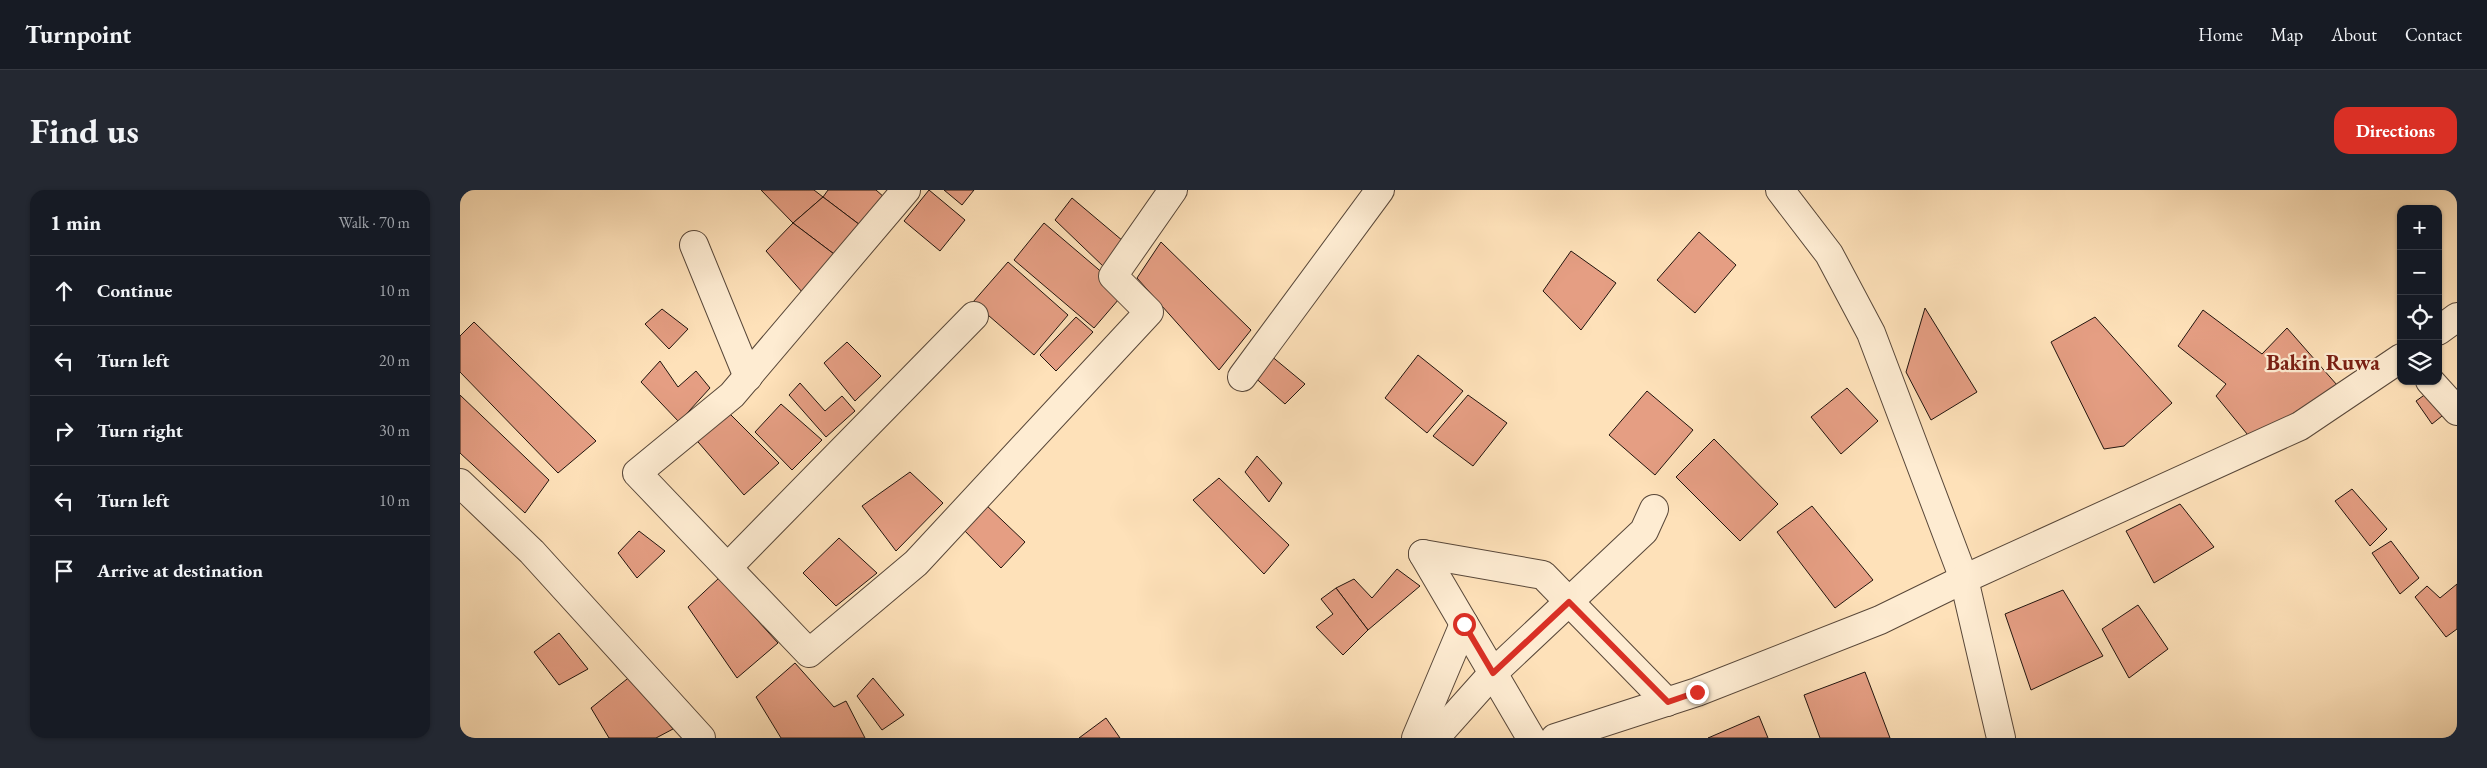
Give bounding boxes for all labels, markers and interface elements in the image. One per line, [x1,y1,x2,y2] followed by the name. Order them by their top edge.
[25,19,131,50] text: Turnpoint
[2198,23,2243,46] text: Home
[2271,23,2303,46] text: Map
[2331,23,2377,46] text: About
[2405,23,2462,46] text: Contact
[2334,107,2457,154] button: Directions
[30,108,139,153] text: Find us
[2397,205,2442,385] map controls
[2397,205,2442,250] button: +
[50,209,101,236] text: 1 min
[339,212,410,233] text: Walk · 70 m
[2397,250,2442,295] button: −
[50,277,78,305] icon: ahead
[97,278,172,303] text: Continue
[379,280,410,301] text: 10 m
[2397,295,2442,340] button: locate
[2397,340,2442,385] button: layers
[50,347,78,375] icon: left
[97,348,169,373] text: Turn left
[2266,348,2380,377] district label: Bakin Ruwa
[379,350,410,371] text: 20 m
[50,417,78,445] icon: right
[97,418,183,443] text: Turn right
[379,420,410,441] text: 30 m
[50,487,78,515] icon: left
[97,488,169,513] text: Turn left
[379,490,410,511] text: 10 m
[50,557,78,585] icon: arrive
[97,558,263,583] text: Arrive at destination
[1453,613,1476,636] route start
[1686,681,1709,704] route end

